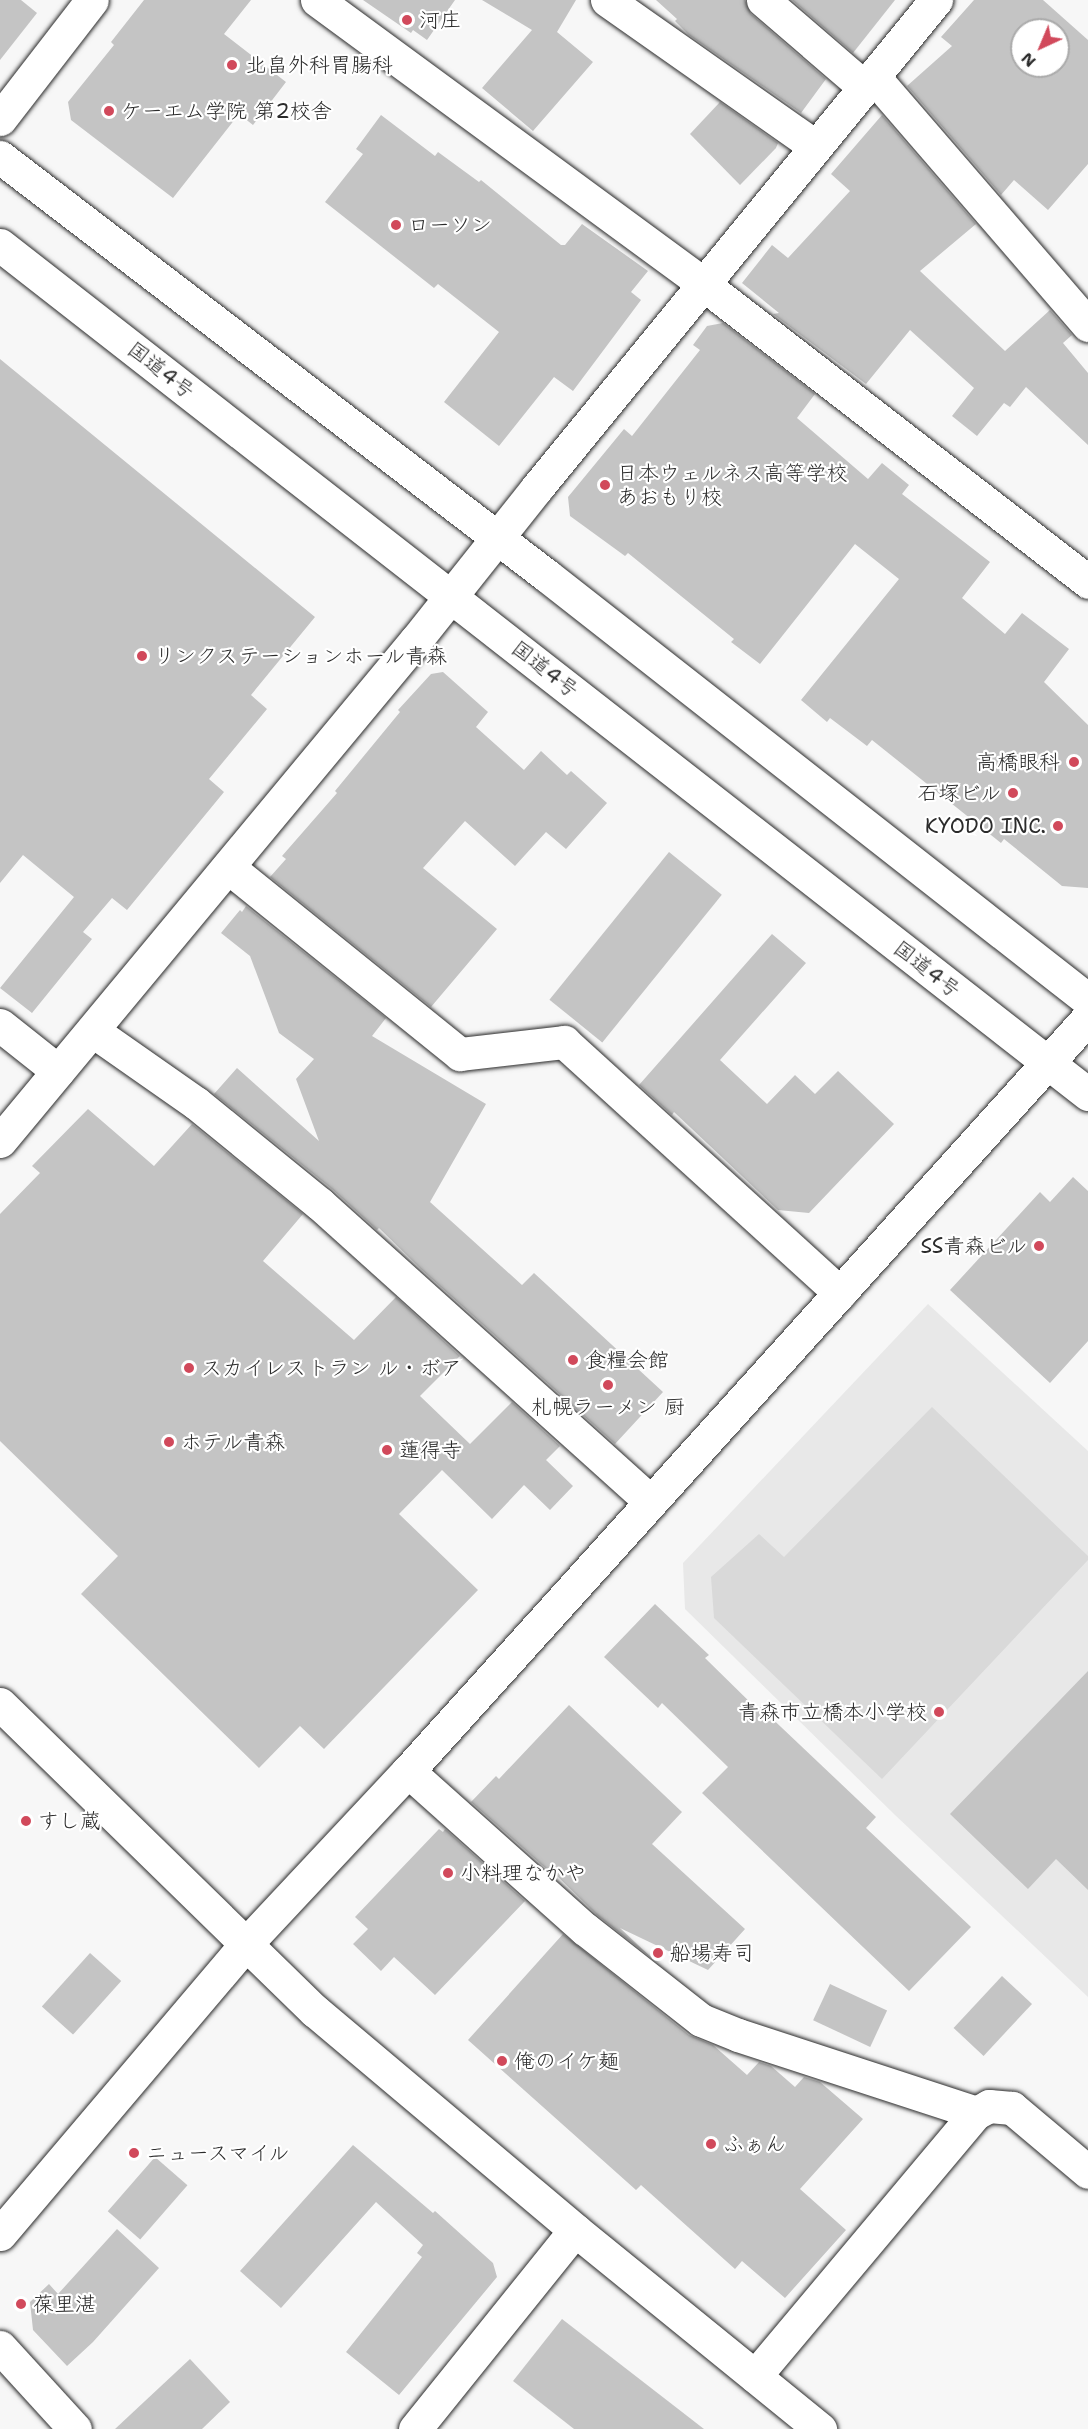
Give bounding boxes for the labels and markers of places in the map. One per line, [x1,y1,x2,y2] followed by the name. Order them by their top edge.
[419,7,461,33] place label: 河庄
[400,13,414,27] marker: 河庄
[246,52,393,78] place label: 北畠外科胃腸科
[223,56,241,74] marker: 北畠外科胃腸科
[121,98,332,124] place label: ケーエム学院 第2校舎
[102,104,116,118] marker: ケーエム学院 第2校舎
[408,212,492,238] place label: ローソン
[389,218,403,232] marker: ローソン
[617,460,848,510] place label: 日本ウェルネス高等学校 あおもり校
[598,478,612,492] marker: 日本ウェルネス高等学校 あおもり校
[154,643,448,669] place label: リンクステーションホール青森
[135,649,149,663] marker: リンクステーションホール青森
[976,749,1060,775] place label: 高橋眼科
[1065,753,1083,771] marker: 高橋眼科
[917,780,1001,806] place label: 石塚ビル
[1006,786,1020,800] marker: 石塚ビル
[925,813,1046,839] place label: KYODO INC.
[1051,819,1065,833] marker: KYODO INC.
[920,1233,1027,1259] place label: SS青森ビル
[1032,1239,1046,1253] marker: SS青森ビル
[585,1347,669,1373] place label: 食糧会館
[566,1353,580,1367] marker: 食糧会館
[201,1355,460,1381] place label: スカイレストラン ル・ボア
[182,1361,196,1375] marker: スカイレストラン ル・ボア
[601,1378,615,1392] marker: 札幌ラーメン 厨
[531,1394,685,1420] place label: 札幌ラーメン 厨
[181,1429,286,1455] place label: ホテル青森
[162,1435,176,1449] marker: ホテル青森
[399,1437,462,1463] place label: 蓮得寺
[380,1443,394,1457] marker: 蓮得寺
[738,1699,927,1725] place label: 青森市立橋本小学校
[932,1705,946,1719] marker: 青森市立橋本小学校
[38,1808,101,1834] place label: すし蔵
[19,1814,33,1828] marker: すし蔵
[460,1860,586,1886] place label: 小料理なかや
[441,1866,455,1880] marker: 小料理なかや
[670,1940,754,1966] place label: 船場寿司
[651,1946,665,1960] marker: 船場寿司
[514,2048,619,2074] place label: 俺のイケ麺
[495,2054,509,2068] marker: 俺のイケ麺
[723,2131,786,2157] place label: ふぁん
[704,2137,718,2151] marker: ふぁん
[146,2140,293,2166] place label: ニュースマイル
[127,2146,141,2160] marker: ニュースマイル
[33,2291,96,2317] place label: 葆里湛
[14,2297,28,2311] marker: 葆里湛

